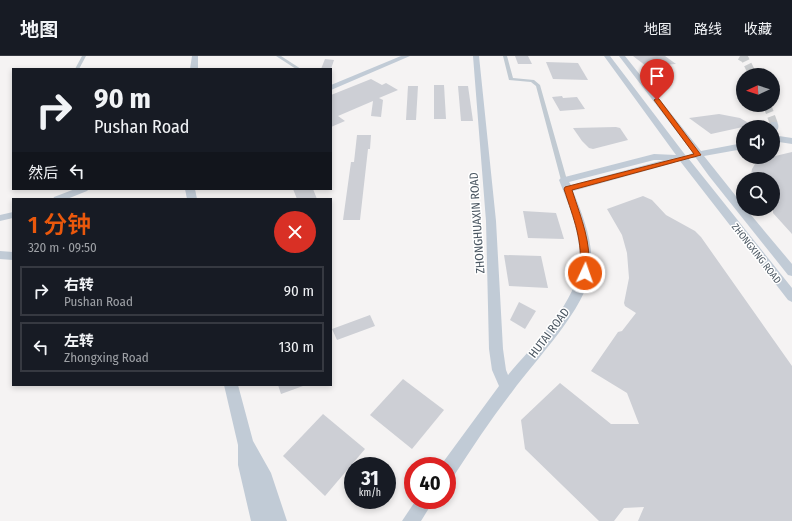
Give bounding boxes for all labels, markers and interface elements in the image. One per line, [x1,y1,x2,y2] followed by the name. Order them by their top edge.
[20,18,58,41] text: 地图
[644,21,672,38] text: 地图
[694,21,722,38] text: 路线
[744,21,772,38] text: 收藏
[640,59,674,100] pin
[646,65,668,87] icon: arrive
[736,68,780,112] north arrow
[736,68,780,216] map controls
[94,82,151,115] text: 90 m
[28,84,80,136] icon: right
[94,116,189,138] text: Pushan Road
[736,120,780,164] button: sound
[66,160,88,182] icon: left
[28,164,58,182] text: 然后
[466,172,488,274] street label: ZHONGHUAXIN ROAD
[736,172,780,216] button: search
[28,211,91,239] text: 1 分钟
[274,211,316,253] button: close
[729,221,784,286] street label: ZHONGXING ROAD
[28,240,97,255] text: 320 m · 09:50
[564,252,606,294] position arrow
[64,276,94,294] text: 右转
[30,280,52,302] icon: right
[284,282,314,300] text: 90 m
[64,294,133,309] text: Pushan Road
[526,305,572,361] street label: HUTAI ROAD
[64,332,94,350] text: 左转
[30,336,52,358] icon: left
[279,338,314,356] text: 130 m
[64,350,149,365] text: Zhongxing Road
[404,457,456,509] speed limit sign: 40
[361,466,379,490] text: 31
[359,487,381,499] text: km/h

